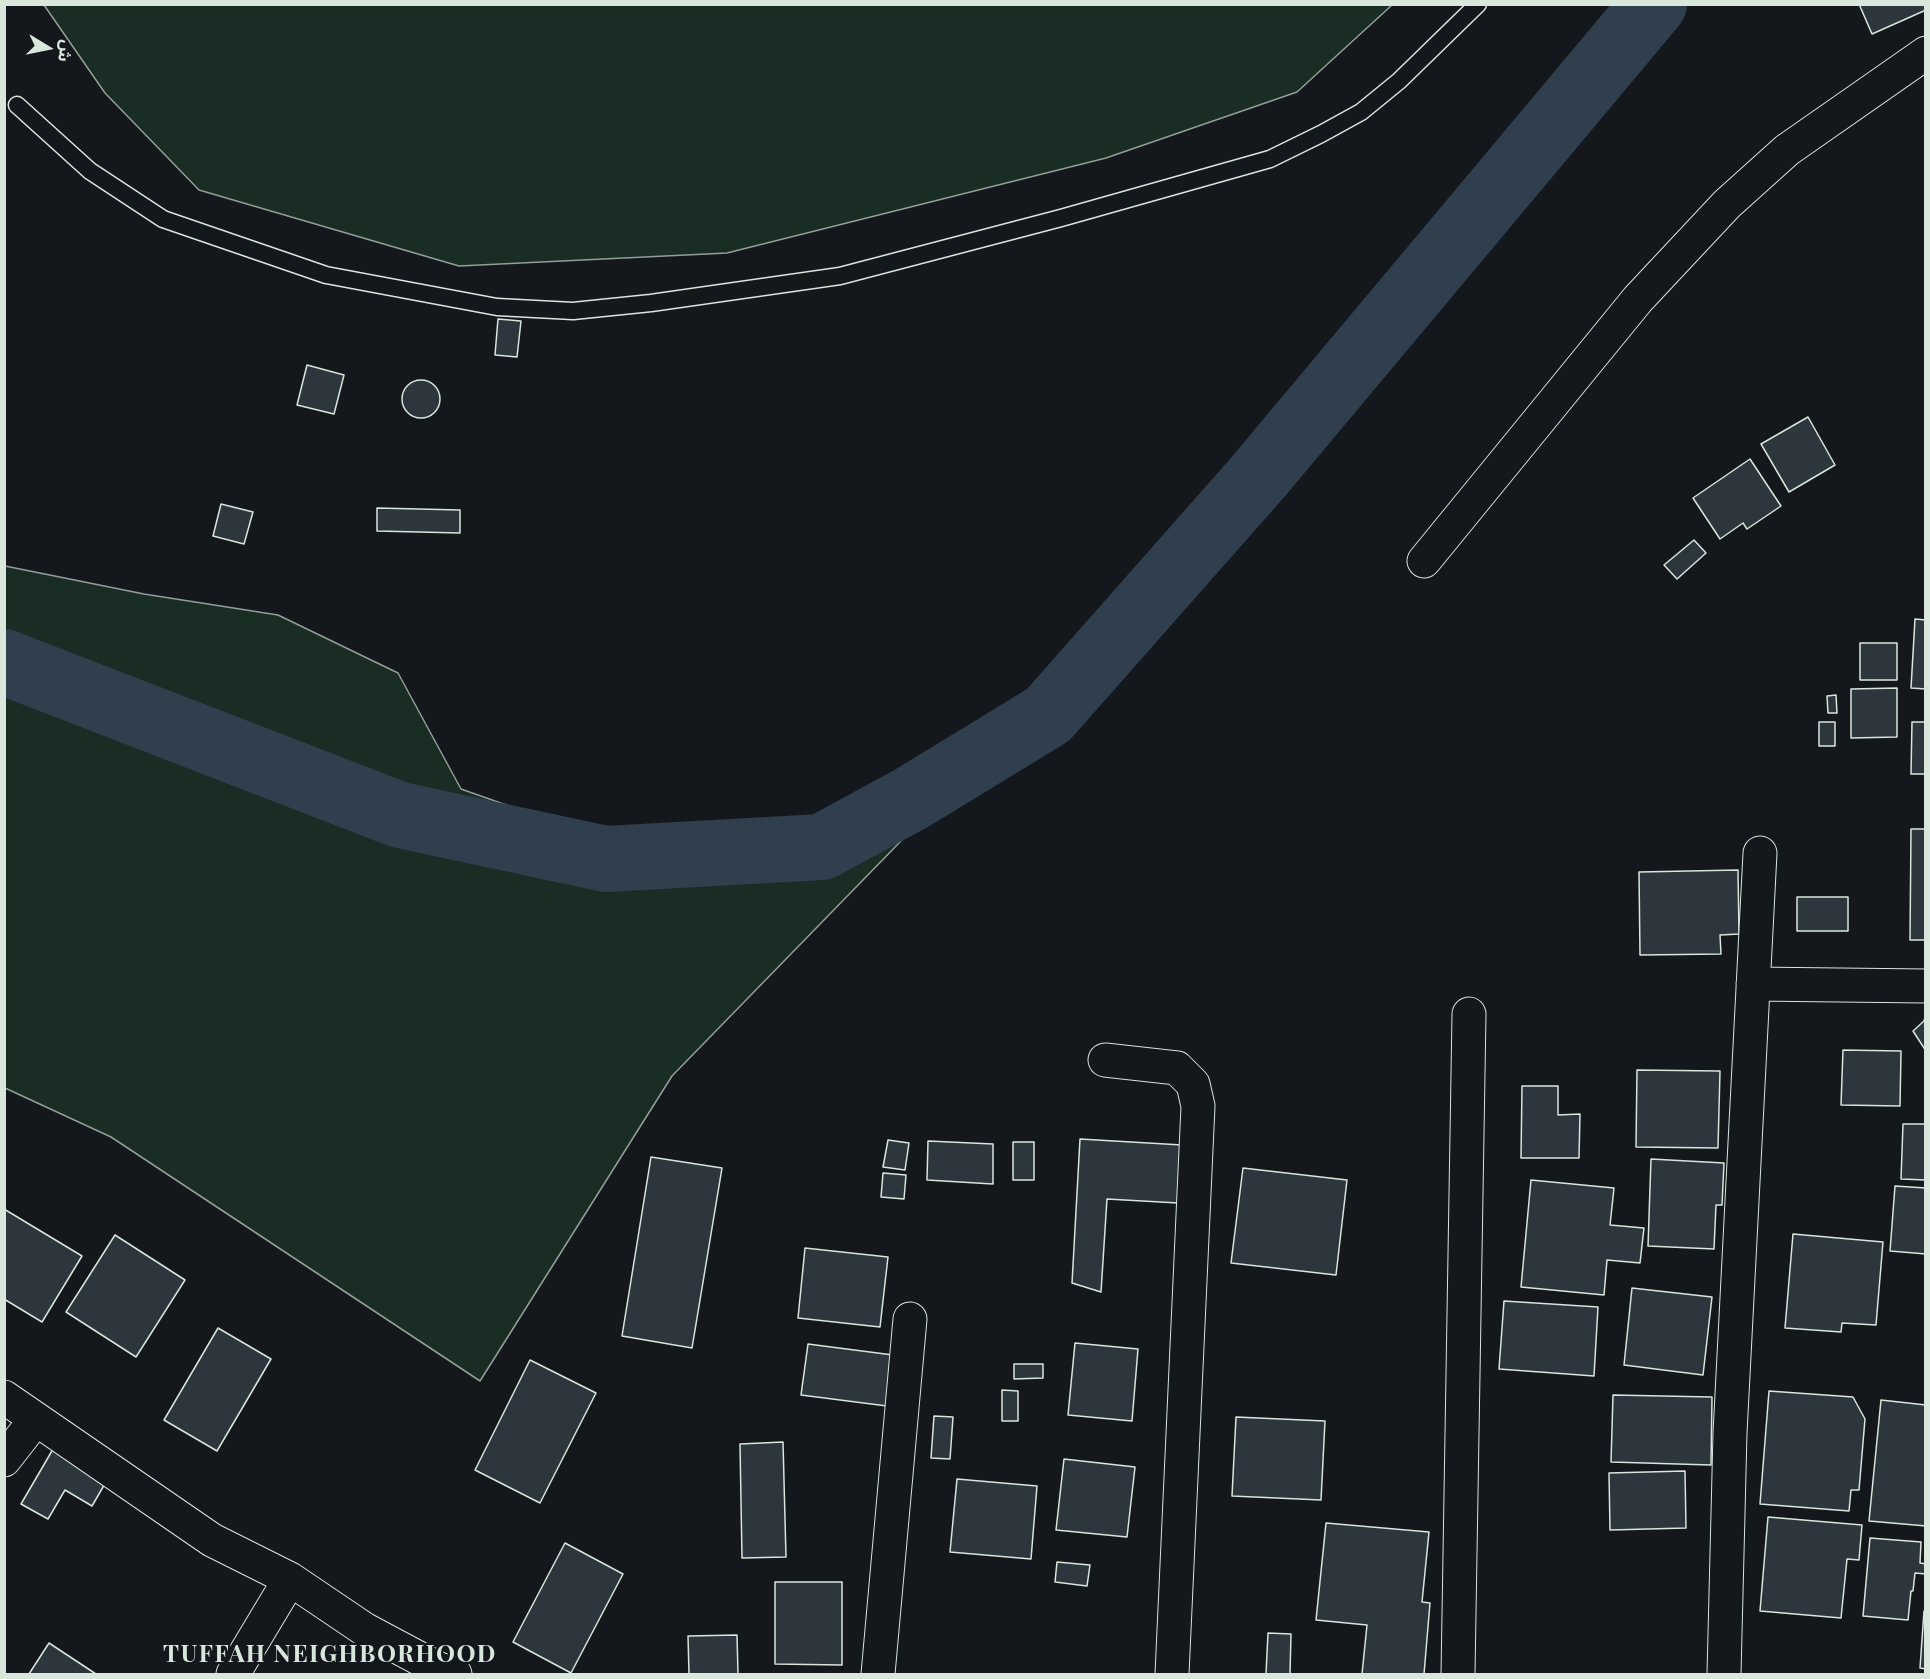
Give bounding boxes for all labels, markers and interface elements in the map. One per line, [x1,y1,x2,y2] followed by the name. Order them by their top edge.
[18,18,78,78] north arrow
[54,39,78,64] text: ش
[163,1641,497,1669] district label: TUFFAH NEIGHBORHOOD

